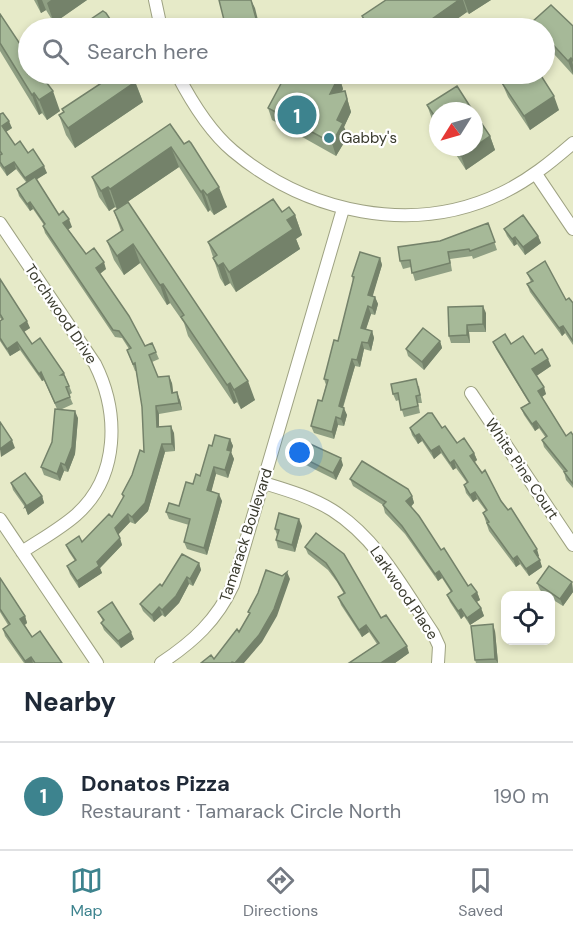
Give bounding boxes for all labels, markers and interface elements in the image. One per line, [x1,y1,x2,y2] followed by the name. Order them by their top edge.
[18,18,555,84] search box
[39,35,72,68] icon: search
[87,37,208,66] text: Search here
[278,92,316,138] pin: 1
[429,102,483,156] north arrow
[341,128,397,148] place label: Gabby's
[322,131,336,145] marker: Gabby's
[20,260,102,368] street label: Torchwood Drive
[481,414,563,524] street label: White Pine Court
[285,438,314,467] your location
[215,466,277,604] street label: Tamarack Boulevard
[365,542,443,644] street label: Larkwood Place
[501,591,555,645] map controls
[501,591,555,645] button: locate
[24,685,116,719] text: Nearby
[81,769,230,798] text: Donatos Pizza
[40,783,47,809] text: 1
[493,783,549,809] text: 190 m
[81,798,401,824] text: Restaurant · Tamarack Circle North
[70,864,103,921] tab: Map
[243,864,318,921] tab: Directions
[458,864,503,921] tab: Saved

